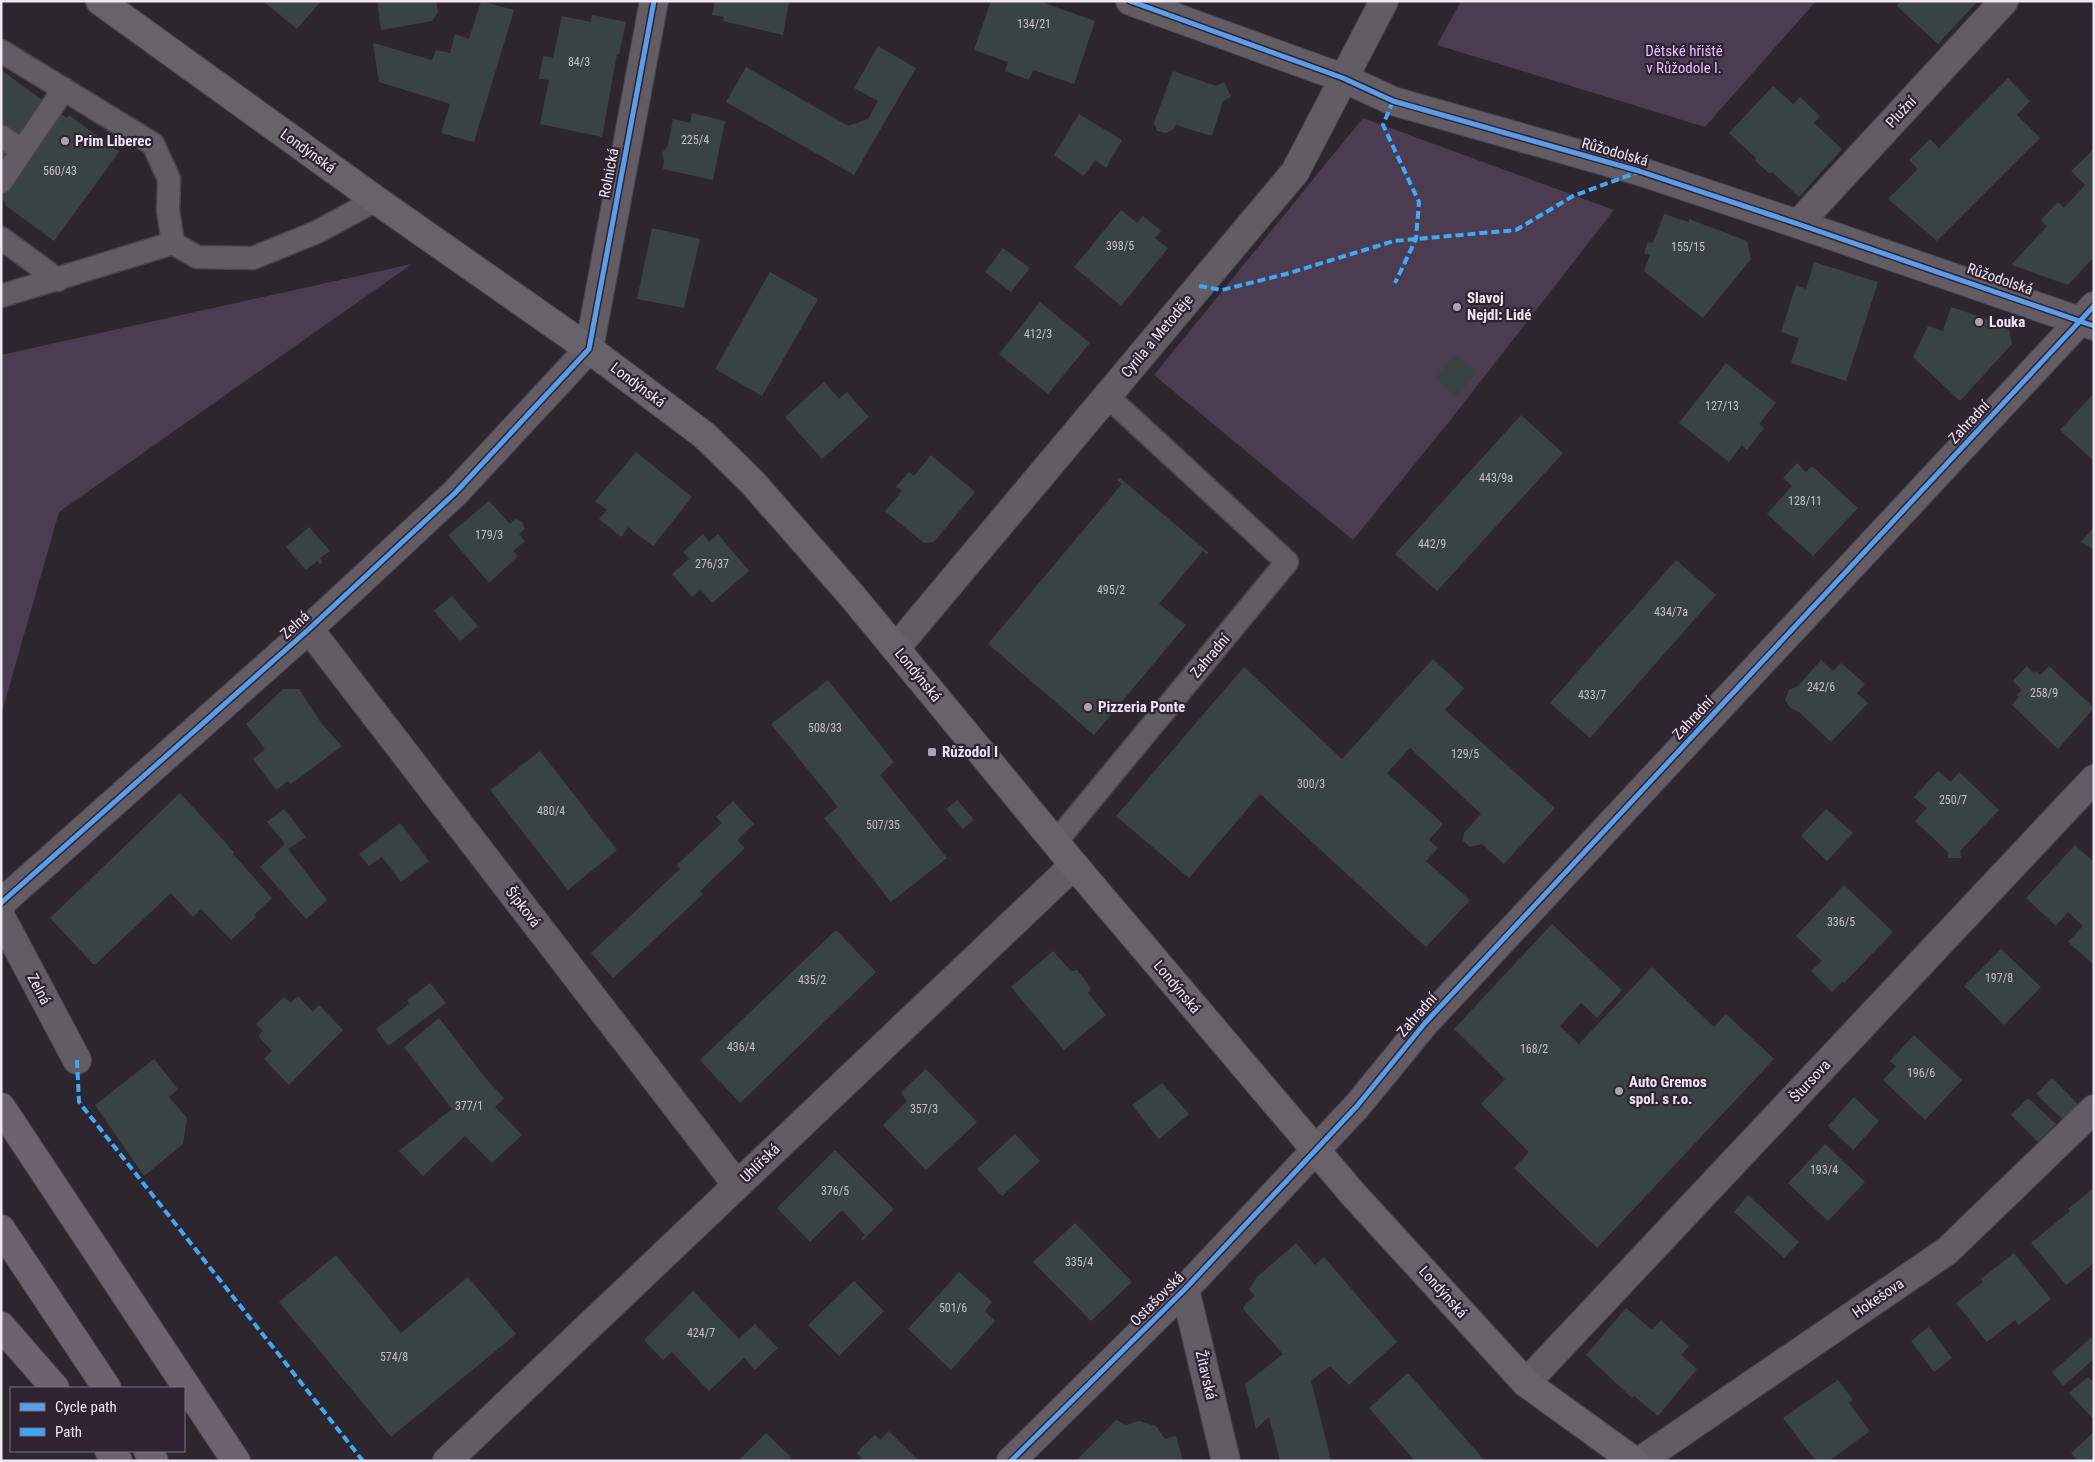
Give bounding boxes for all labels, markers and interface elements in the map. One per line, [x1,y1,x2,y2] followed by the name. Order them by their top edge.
[1017,17,1051,31] house number: 134/21
[1645,42,1723,77] park label: Dětské hřiště v Růžodole I.
[568,55,590,69] house number: 84/3
[1882,91,1921,131] street label: Plužní
[277,125,339,177] street label: Londýnská
[75,132,151,150] place label: Prim Liberec
[681,133,709,147] house number: 225/4
[1580,134,1650,170] street label: Růžodolská
[59,135,71,147] marker: Prim Liberec
[595,146,623,200] street label: Rolnická
[43,164,77,178] house number: 560/43
[1106,239,1134,253] house number: 398/5
[1671,240,1705,254] house number: 155/15
[1965,259,2035,299] street label: Růžodolská
[1467,289,1531,324] place label: Slavoj Nejdl: Lidé
[1117,291,1197,381] street label: Cyrila a Metoděje
[1451,301,1463,313] marker: Slavoj Nejdl: Lidé
[1989,313,2025,331] place label: Louka
[1973,316,1985,328] marker: Louka
[1024,327,1052,341] house number: 412/3
[607,359,669,411] street label: Londýnská
[1945,396,1994,447] street label: Zahradní
[1705,399,1739,413] house number: 127/13
[1479,471,1513,485] house number: 443/9a
[1788,494,1822,508] house number: 128/11
[475,528,503,542] house number: 179/3
[1418,537,1446,551] house number: 442/9
[695,557,729,571] house number: 276/37
[1097,583,1125,597] house number: 495/2
[1654,605,1688,619] house number: 434/7a
[277,607,313,643] street label: Zelná
[1186,629,1235,682] street label: Zahradní
[891,645,945,705] street label: Londýnská
[1807,680,1835,694] house number: 242/6
[2030,686,2058,700] house number: 258/9
[1578,688,1606,702] house number: 433/7
[1669,692,1718,743] street label: Zahradní
[1098,698,1185,716] place label: Pizzeria Ponte
[1082,701,1094,713] marker: Pizzeria Ponte
[808,721,842,735] house number: 508/33
[942,743,998,761] place label: Růžodol I
[926,746,938,758] marker: Růžodol I
[1451,747,1479,761] house number: 129/5
[1297,777,1325,791] house number: 300/3
[1939,793,1967,807] house number: 250/7
[537,804,565,818] house number: 480/4
[866,818,900,832] house number: 507/35
[502,883,544,931] street label: Šípková
[1827,915,1855,929] house number: 336/5
[1150,957,1204,1017] street label: Londýnská
[23,970,55,1008] street label: Zelná
[1985,971,2013,985] house number: 197/8
[798,973,826,987] house number: 435/2
[1393,988,1442,1041] street label: Zahradní
[727,1040,755,1054] house number: 436/4
[1520,1042,1548,1056] house number: 168/2
[1786,1056,1834,1106] street label: Štursova
[1907,1066,1935,1080] house number: 196/6
[1629,1073,1707,1108] place label: Auto Gremos spol. s r.o.
[1613,1085,1625,1097] marker: Auto Gremos spol. s r.o.
[455,1099,483,1113] house number: 377/1
[910,1102,938,1116] house number: 357/3
[736,1140,784,1186] street label: Uhlířská
[1810,1163,1838,1177] house number: 193/4
[821,1184,849,1198] house number: 376/5
[1065,1255,1093,1269] house number: 335/4
[1415,1262,1471,1322] street label: Londýnská
[1126,1268,1188,1330] street label: Ostašovská
[1849,1274,1907,1322] street label: Hokešova
[939,1301,967,1315] house number: 501/6
[687,1326,715,1340] house number: 424/7
[1192,1349,1220,1401] street label: Žitavská
[380,1350,408,1364] house number: 574/8
[10,1387,185,1452] legend
[55,1398,117,1416] text: Cycle path
[55,1423,82,1441] text: Path

